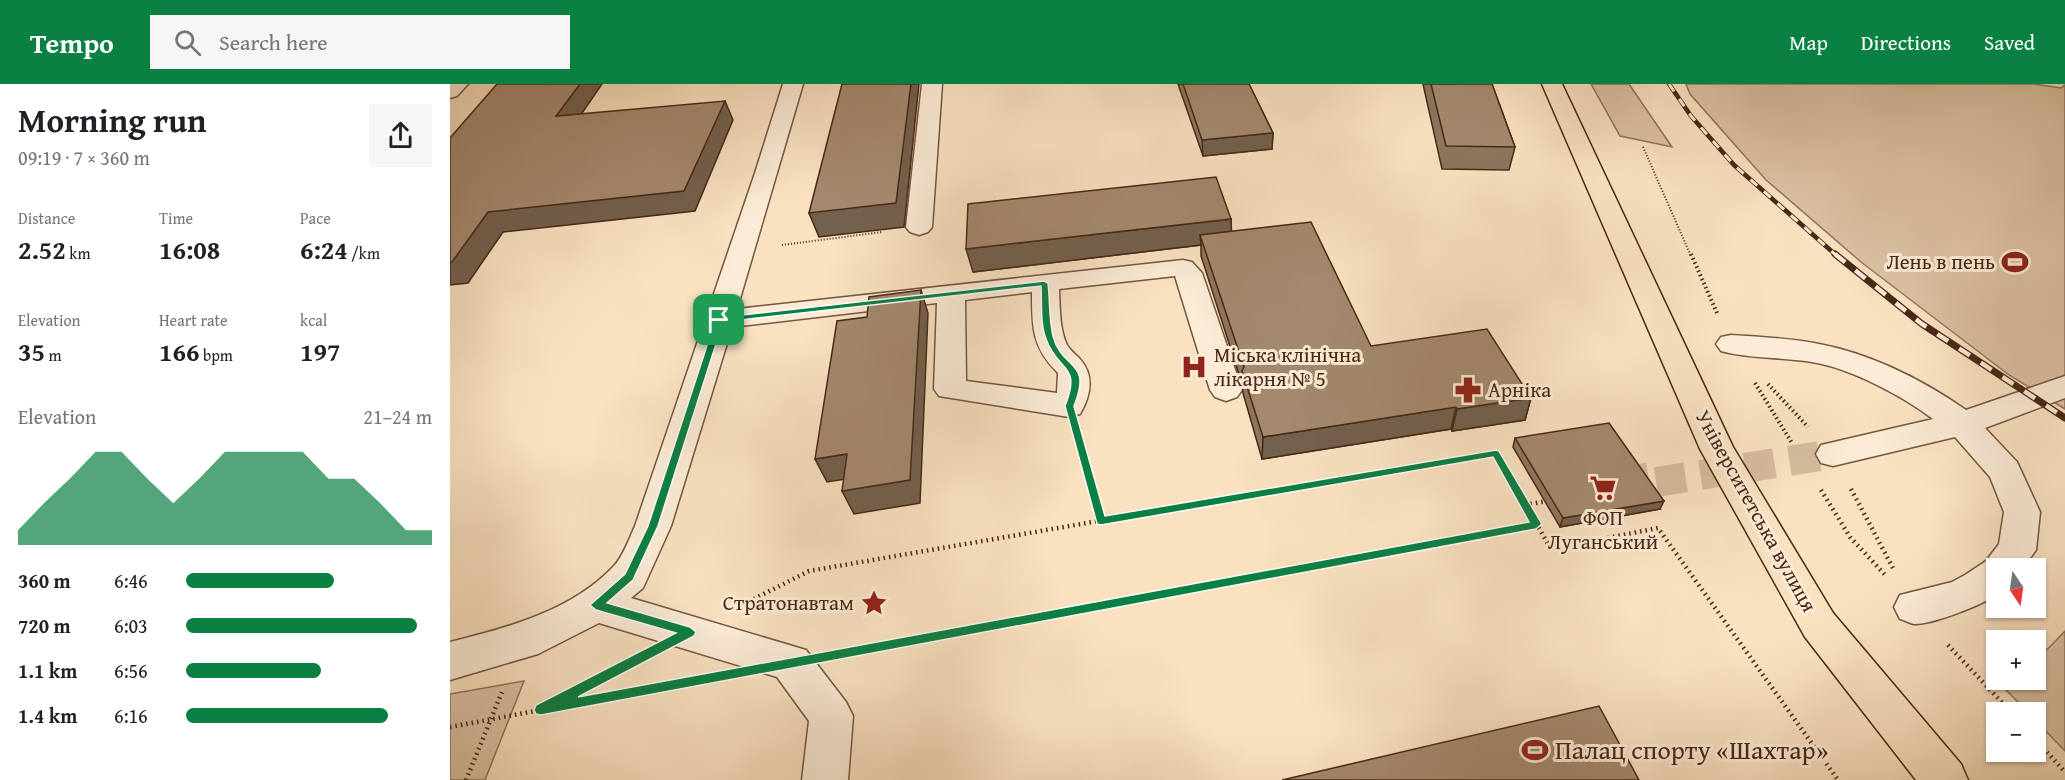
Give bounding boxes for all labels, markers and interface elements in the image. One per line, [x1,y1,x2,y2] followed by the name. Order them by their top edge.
[150,15,570,69] search box
[30,22,114,63] text: Tempo
[171,26,204,59] icon: search
[219,26,328,58] text: Search here
[1789,27,1828,58] text: Map
[1861,27,1951,58] text: Directions
[1984,27,2035,58] text: Saved
[18,96,207,144] text: Morning run
[369,104,432,167] button: share
[18,143,150,172] text: 09:19 · 7 × 360 m
[18,206,75,230] text: Distance
[159,206,193,230] text: Time
[300,206,331,230] text: Pace
[18,230,66,269] text: 2.52
[159,230,220,269] text: 16:08
[300,230,348,269] text: 6:24
[66,241,90,265] text: km
[348,241,380,265] text: /km
[1886,246,1995,277] place label: Лень в пень
[2000,247,2030,277] sports icon: Лень в пень
[693,294,744,345] pin
[702,303,735,336] icon: arrive
[18,308,81,332] text: Elevation
[159,308,228,332] text: Heart rate
[300,308,327,332] text: kcal
[18,332,45,371] text: 35
[159,332,199,371] text: 166
[300,332,340,371] text: 197
[1214,339,1361,394] place label: Міська клінічна лікарня № 5
[45,343,62,367] text: m
[199,343,233,367] text: bpm
[1179,352,1209,382] hospital icon: Міська клінічна лікарня № 5
[1488,374,1551,405] place label: Арніка
[1453,375,1483,405] pharmacy icon: Арніка
[18,402,96,431] text: Elevation
[363,402,432,431] text: 21–24 m
[1688,404,1825,618] street label: Університетська вулиця
[1588,473,1618,503] supermarket icon: ФОП Луганський
[1548,502,1658,557] place label: ФОП Луганський
[1986,558,2046,618] north arrow
[1986,558,2046,762] map controls
[18,566,71,595] text: 360 m
[114,566,148,595] text: 6:46
[723,587,854,618] place label: Стратонавтам
[859,588,889,618] place icon: Стратонавтам
[18,611,71,640] text: 720 m
[114,611,148,640] text: 6:03
[1986,630,2046,690] button: +
[18,656,77,685] text: 1.1 km
[114,656,148,685] text: 6:56
[18,701,77,730] text: 1.4 km
[114,701,148,730] text: 6:16
[1986,702,2046,762] button: −
[1555,730,1828,769] place label: Палац спорту «Шахтар»
[1520,735,1550,765] sports icon: Палац спорту «Шахтар»

